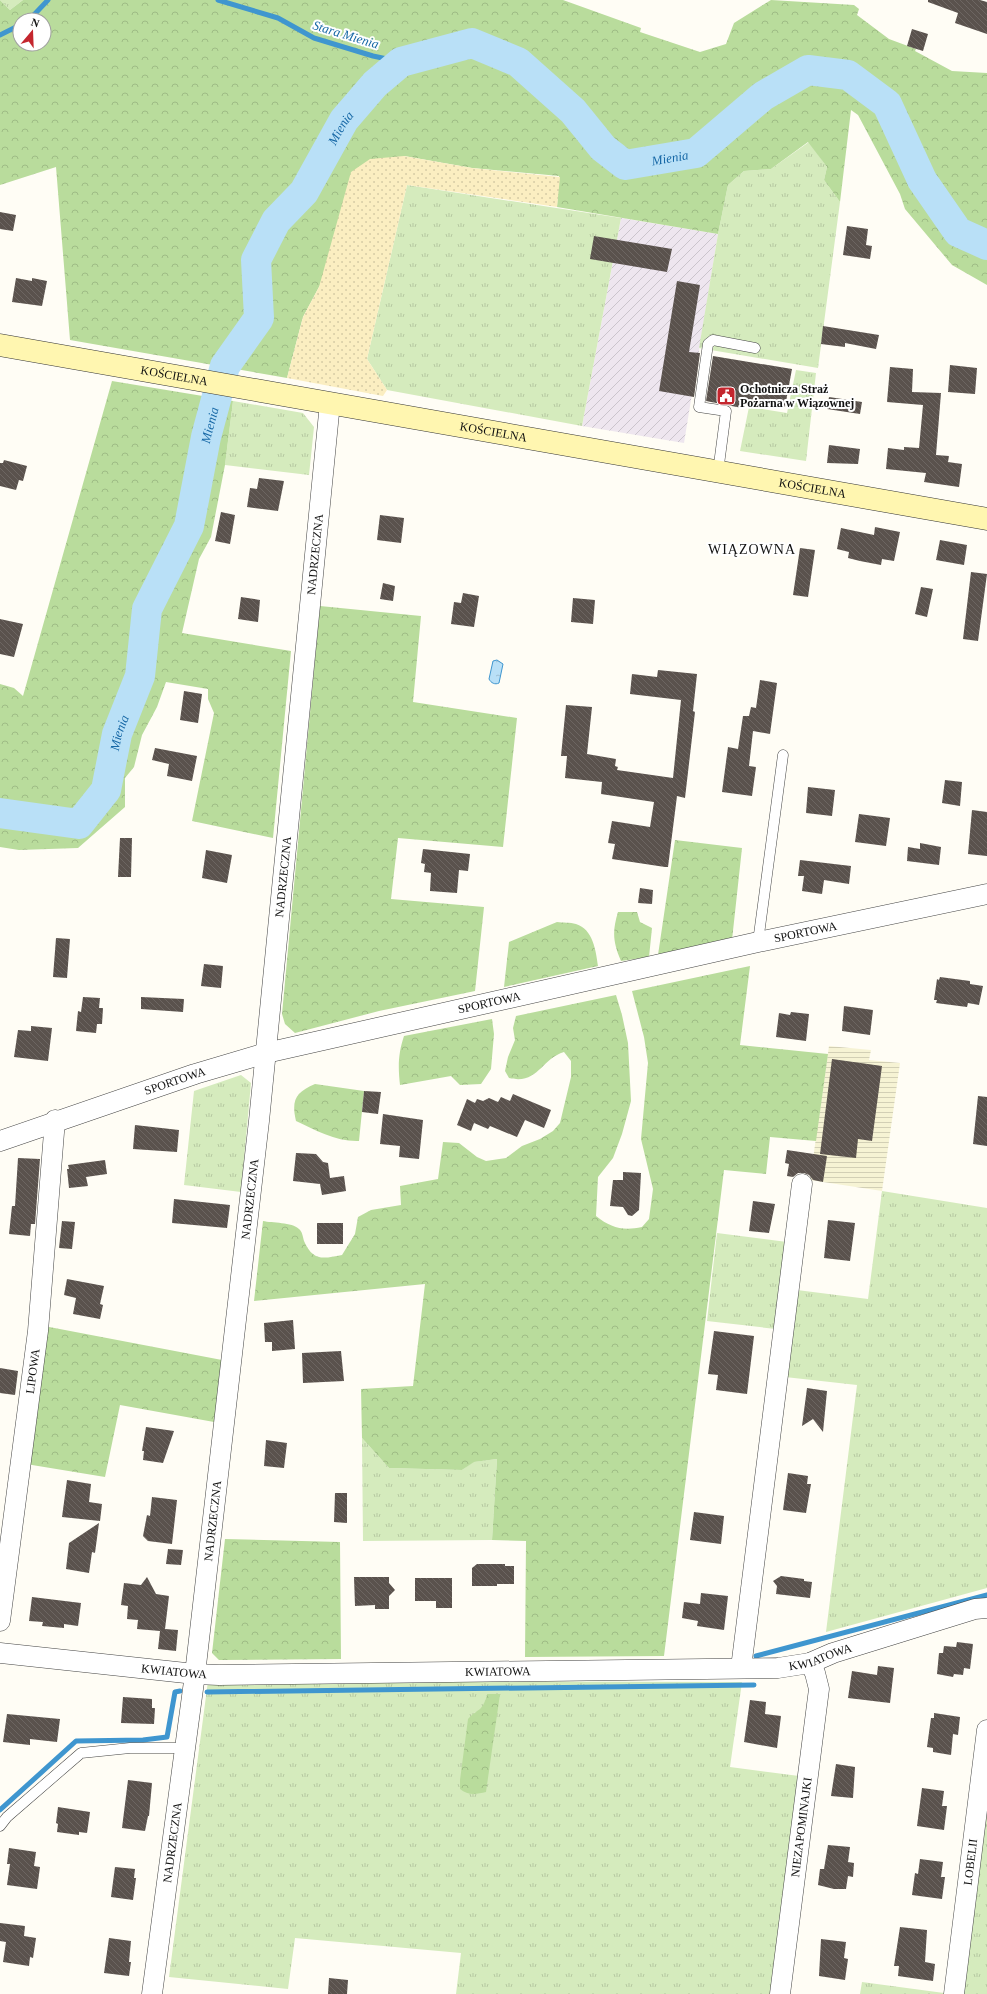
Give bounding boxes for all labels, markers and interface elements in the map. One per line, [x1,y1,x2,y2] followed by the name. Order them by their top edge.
[12,12,52,52] north arrow
[30,16,41,30] text: N
[311,17,381,52] water label: Stara Mienia
[324,108,357,148] water label: Mienia
[650,147,690,169] water label: Mienia
[140,363,209,389] street label: KOŚCIELNA
[740,382,854,410] place label: Ochotnicza Straż Pożarna w Wiązownej
[715,385,737,407] public building icon: Ochotnicza Straż Pożarna w Wiązownej
[198,405,222,445] water label: Mienia
[459,419,528,445] street label: KOŚCIELNA
[778,475,848,501] street label: KOŚCIELNA
[304,513,326,596] street label: NADRZECZNA
[708,542,796,557] district label: WIĄZOWNA
[107,712,132,753] water label: Mienia
[272,835,294,918] street label: NADRZECZNA
[773,919,838,945] street label: SPORTOWA
[456,989,522,1017] street label: SPORTOWA
[143,1064,208,1098] street label: SPORTOWA
[238,1157,262,1240] street label: NADRZECZNA
[23,1347,43,1395] street label: LIPOWA
[201,1479,224,1562] street label: NADRZECZNA
[788,1641,854,1673] street label: KWIATOWA
[141,1661,207,1682] street label: KWIATOWA
[465,1664,531,1679] street label: KWIATOWA
[788,1777,815,1878] street label: NIEZAPOMINAJKI
[160,1801,185,1884] street label: NADRZECZNA
[961,1838,980,1886] street label: LOBELII

